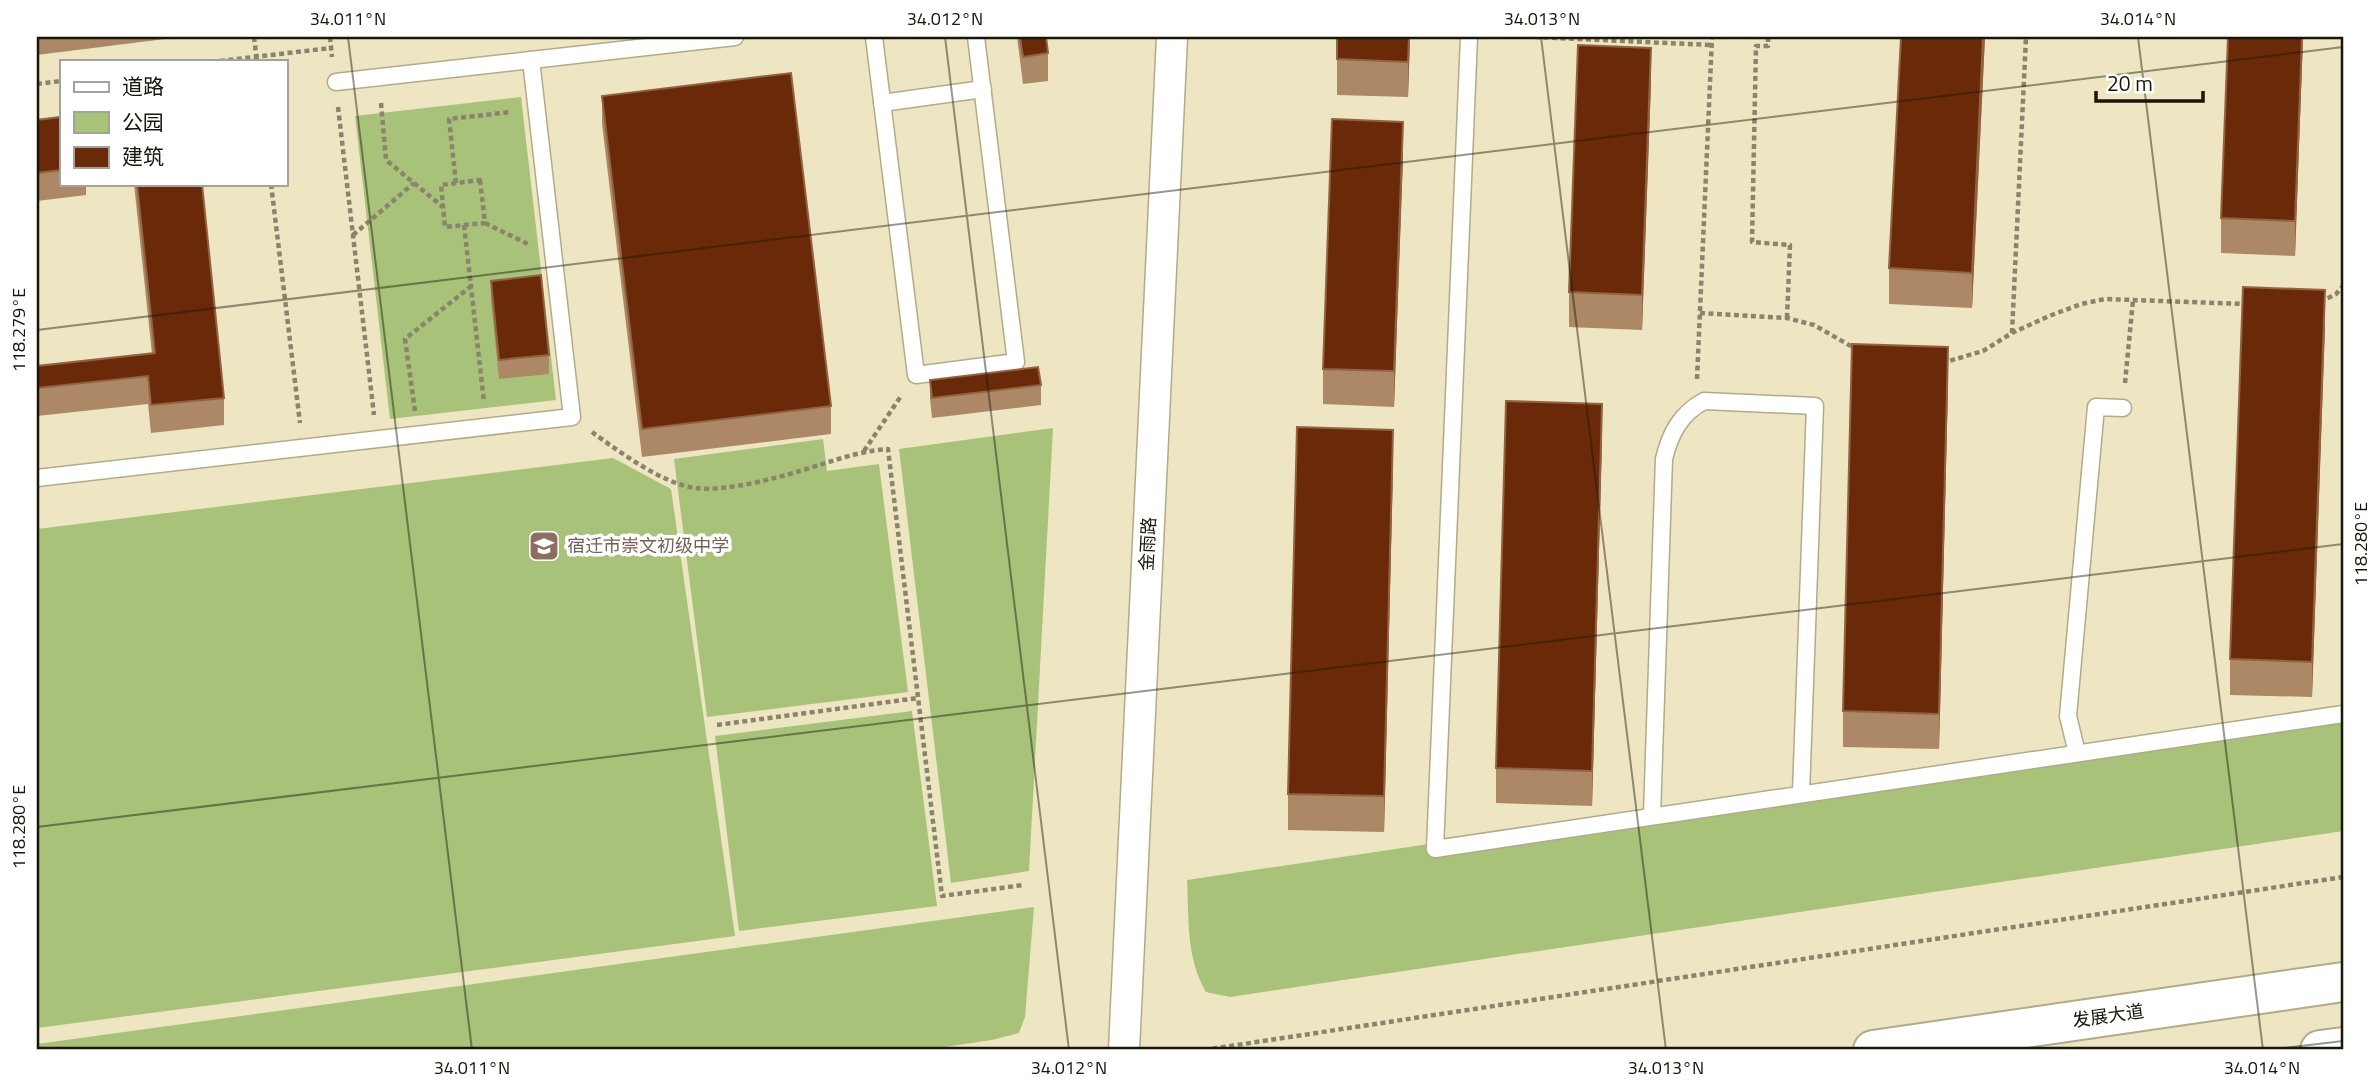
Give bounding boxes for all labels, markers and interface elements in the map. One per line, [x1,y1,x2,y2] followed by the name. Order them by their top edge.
[310,5,386,32] text: 34.011°N
[907,5,983,32] text: 34.012°N
[1504,5,1580,32] text: 34.013°N
[2100,5,2176,32] text: 34.014°N
[60,60,287,186] legend
[2096,60,2203,104] scale bar
[2107,67,2153,99] text: 20 m
[122,70,164,102] text: 道路
[122,106,164,138] text: 公园
[122,140,164,172] text: 建筑
[5,288,32,372] text: 118.279°E
[2347,502,2374,586] text: 118.280°E
[1133,516,1162,572] street label: 金雨路
[527,529,561,563] school or university icon: 宿迁市崇文初级中学
[567,532,729,559] place label: 宿迁市崇文初级中学
[5,785,32,869] text: 118.280°E
[2070,997,2145,1034] street label: 发展大道
[434,1054,510,1081] text: 34.011°N
[1031,1054,1107,1081] text: 34.012°N
[1628,1054,1704,1081] text: 34.013°N
[2224,1054,2300,1081] text: 34.014°N

